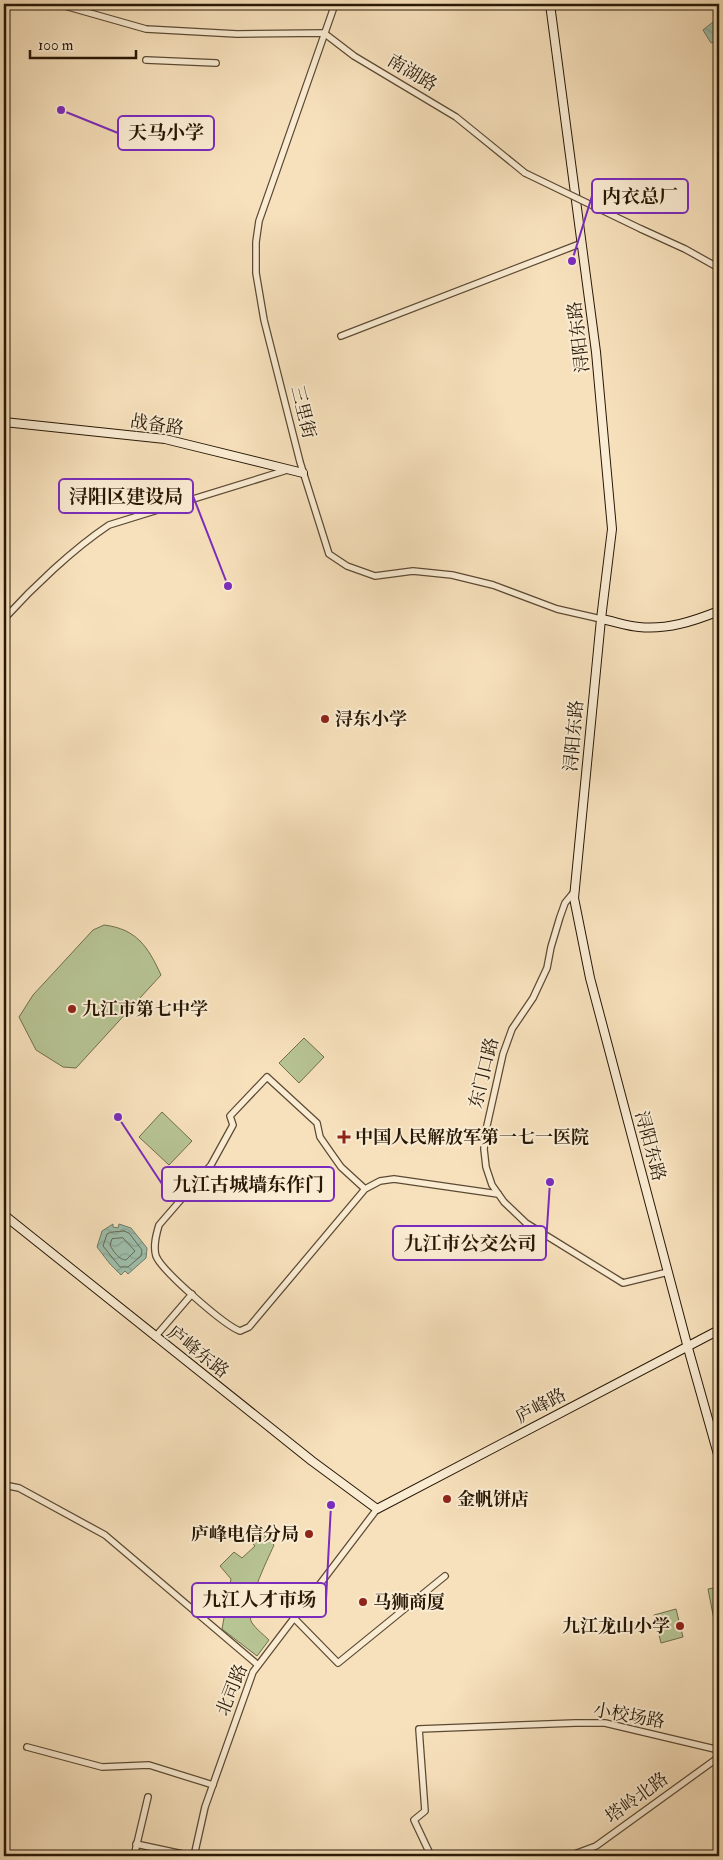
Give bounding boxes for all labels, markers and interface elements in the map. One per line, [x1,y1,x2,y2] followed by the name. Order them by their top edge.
[30,28,136,60] scale bar
[38,36,74,55] text: 100 m
[383,49,441,97] street label: 南湖路
[118,116,214,150] callout: 天马小学
[128,121,204,145] text: 天马小学
[592,179,688,213] callout: 内衣总厂
[602,185,678,209] text: 内衣总厂
[563,300,595,374] street label: 浔阳东路
[285,383,321,441] street label: 三里街
[129,410,185,440] street label: 战备路
[59,479,193,513] callout: 浔阳区建设局
[69,485,183,509] text: 浔阳区建设局
[559,699,589,773] street label: 浔阳东路
[335,708,407,731] place label: 浔东小学
[319,713,331,725] marker: 浔东小学
[82,998,208,1021] place label: 九江市第七中学
[66,1003,78,1015] marker: 九江市第七中学
[464,1035,504,1111] street label: 东门口路
[630,1108,670,1184] street label: 浔阳东路
[355,1126,589,1149] place label: 中国人民解放军第一七一医院
[337,1130,351,1144] marker: 中国人民解放军第一七一医院
[162,1167,334,1201] callout: 九江古城墙东作门
[172,1173,324,1197] text: 九江古城墙东作门
[393,1226,546,1260] callout: 九江市公交公司
[403,1232,537,1256] text: 九江市公交公司
[163,1321,233,1383] street label: 庐峰东路
[512,1383,570,1429] street label: 庐峰路
[457,1488,529,1511] place label: 金帆饼店
[441,1493,453,1505] marker: 金帆饼店
[191,1523,299,1546] place label: 庐峰电信分局
[303,1528,315,1540] marker: 庐峰电信分局
[192,1583,326,1617] callout: 九江人才市场
[202,1588,316,1612] text: 九江人才市场
[373,1591,445,1614] place label: 马狮商厦
[357,1596,369,1608] marker: 马狮商厦
[562,1615,670,1638] place label: 九江龙山小学
[674,1620,686,1632] marker: 九江龙山小学
[211,1661,253,1719] street label: 北司路
[592,1698,666,1734] street label: 小校场路
[601,1768,673,1828] street label: 塔岭北路

